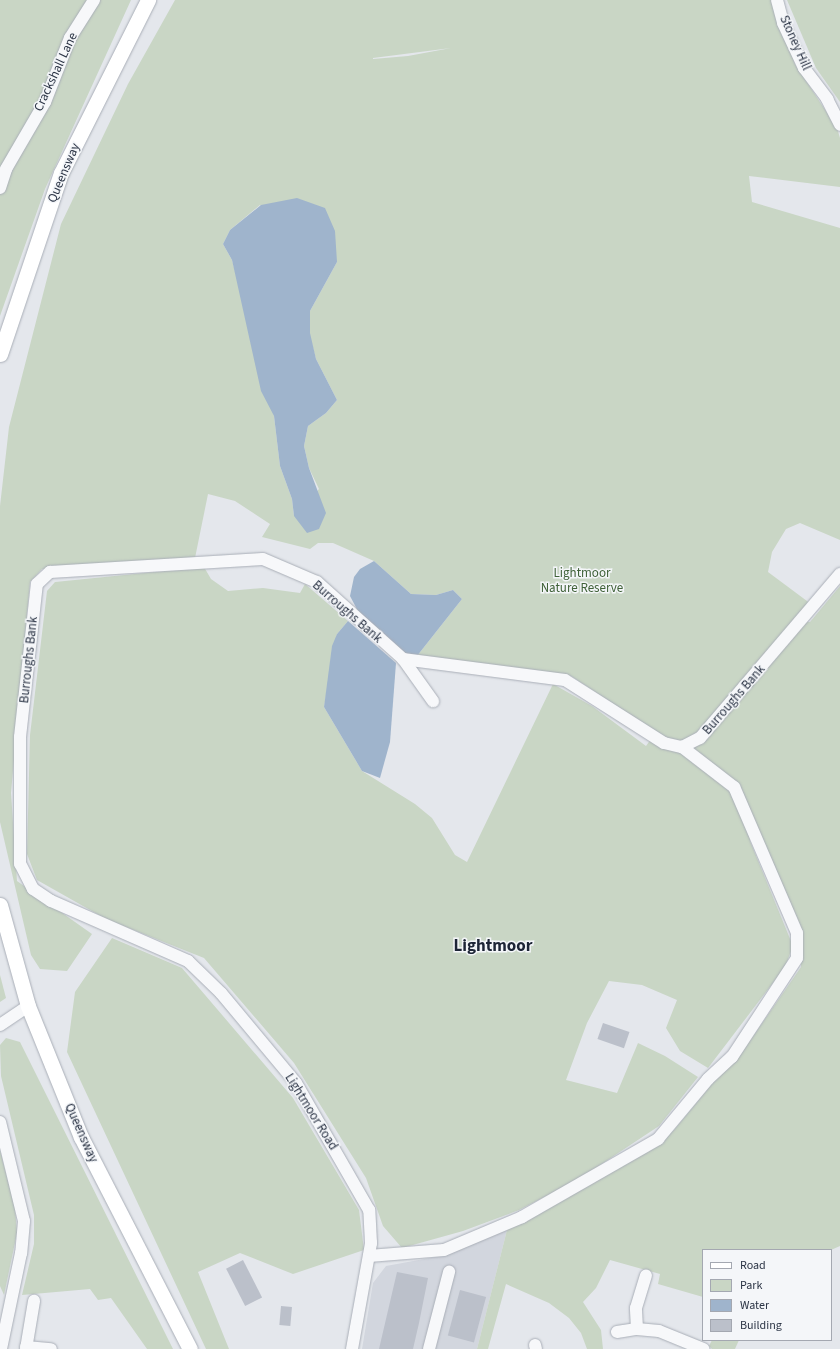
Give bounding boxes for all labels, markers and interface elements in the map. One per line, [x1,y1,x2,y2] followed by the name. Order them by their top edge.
[776,13,814,73] street label: Stoney Hill
[31,30,81,114] street label: Crackshall Lane
[45,141,83,205] street label: Queensway
[541,566,623,597] park label: Lightmoor Nature Reserve
[309,578,385,646] street label: Burroughs Bank
[17,616,41,704] street label: Burroughs Bank
[700,662,768,738] street label: Burroughs Bank
[454,937,532,957] district label: Lightmoor
[281,1071,341,1153] street label: Lightmoor Road
[61,1101,101,1165] street label: Queensway
[702,1249,832,1341] legend
[740,1257,766,1274] text: Road
[740,1277,762,1294] text: Park
[740,1297,769,1314] text: Water
[740,1317,782,1334] text: Building

